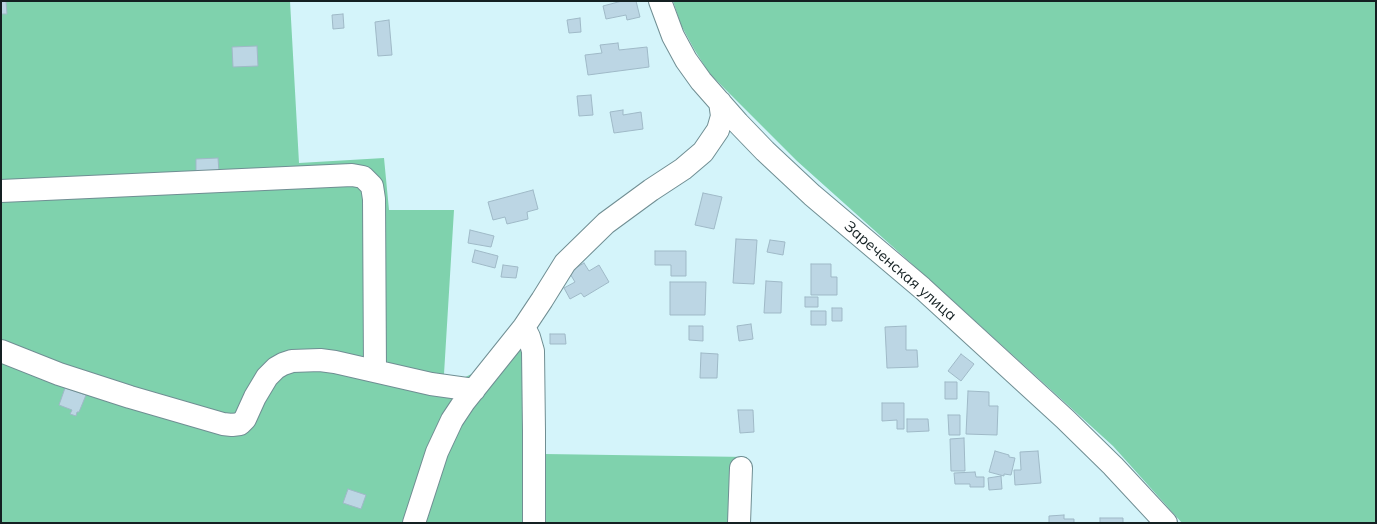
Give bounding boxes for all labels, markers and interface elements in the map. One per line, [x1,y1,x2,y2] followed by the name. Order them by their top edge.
[840,217,960,325] street label: Зареченская улица

